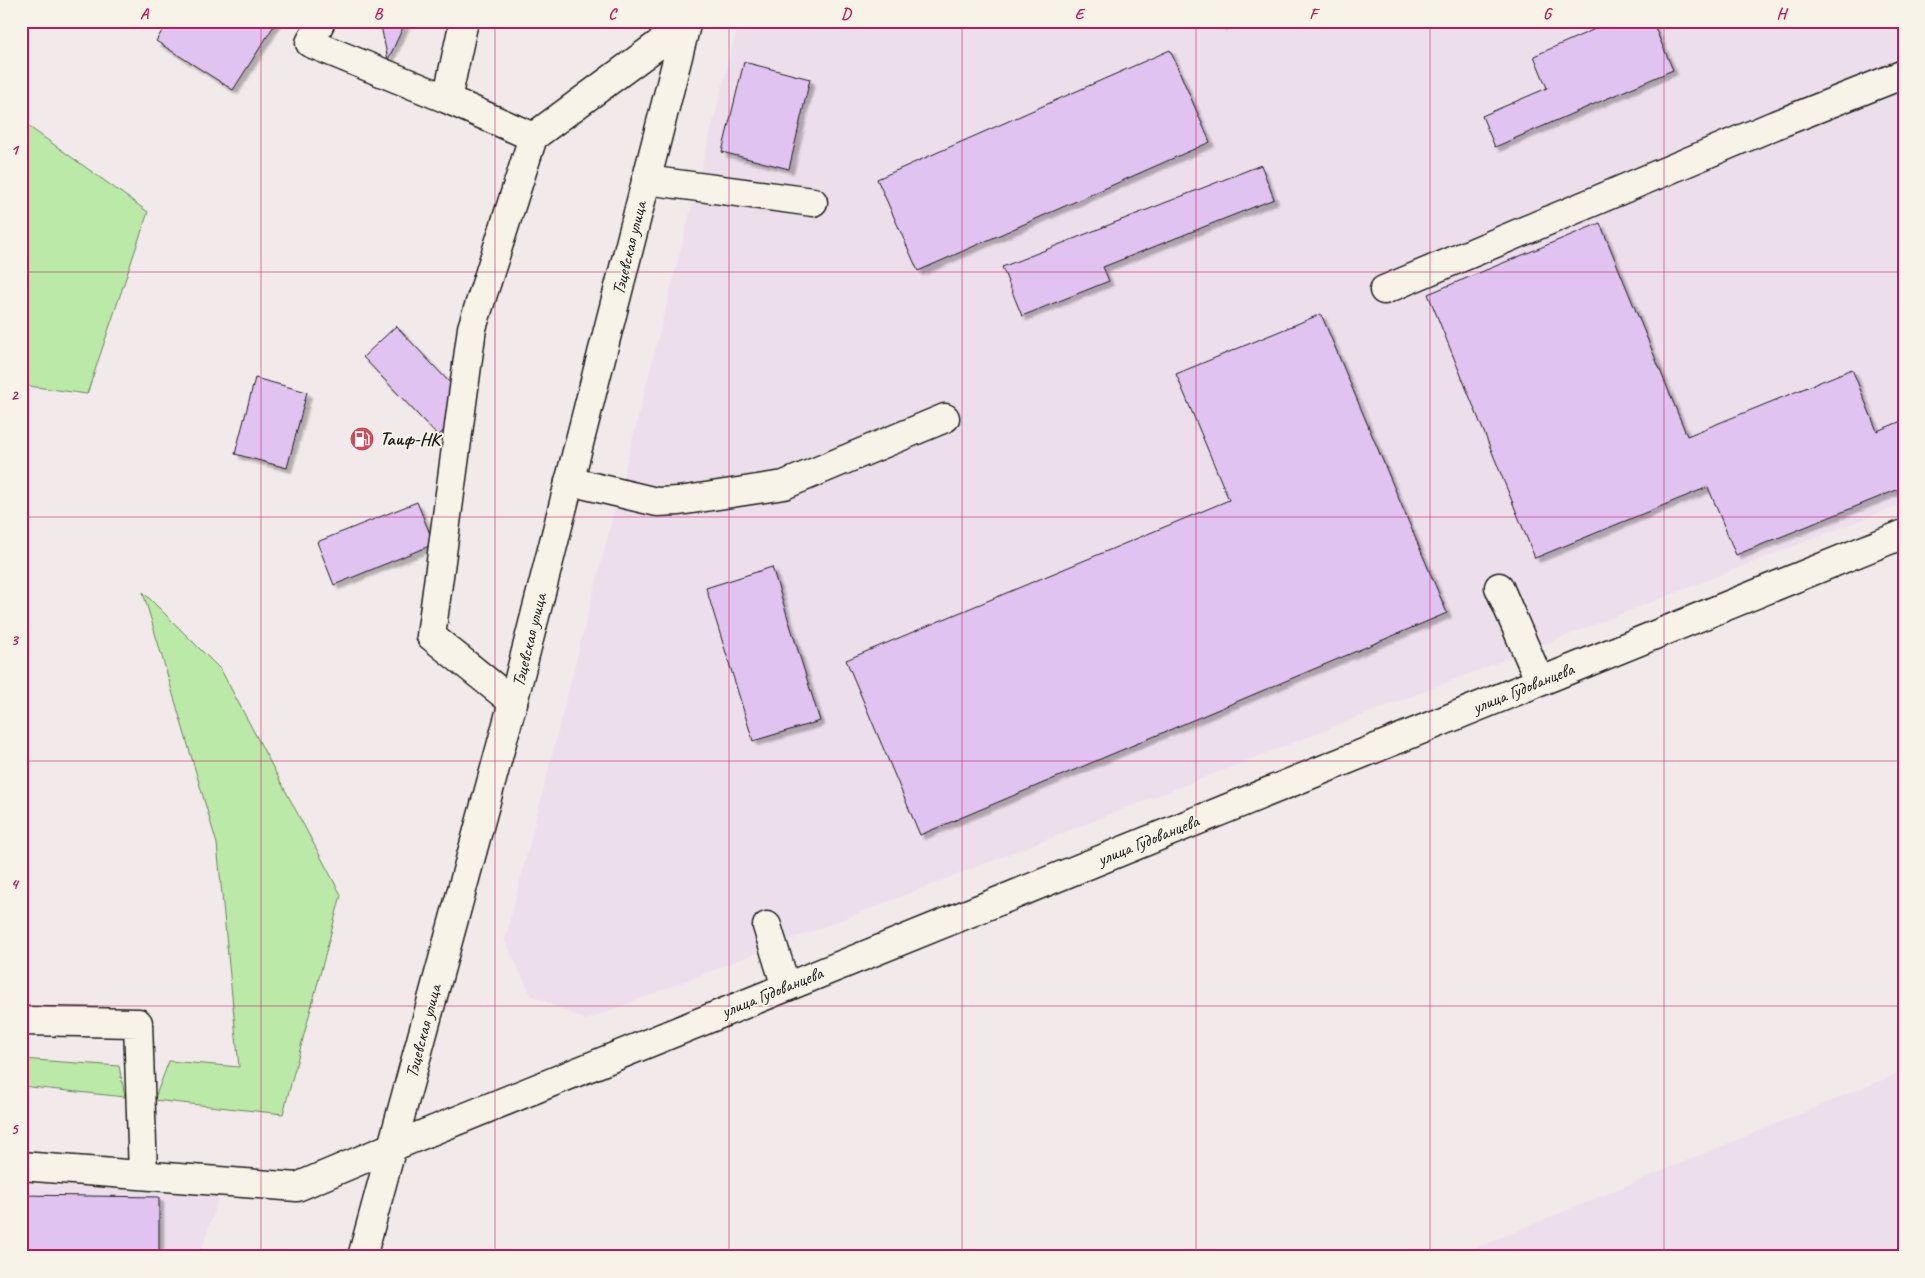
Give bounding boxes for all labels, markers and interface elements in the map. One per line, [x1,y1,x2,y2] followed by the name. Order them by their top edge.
[140,4,150,24] text: A
[374,4,384,24] text: B
[608,4,618,24] text: C
[841,4,852,24] text: D
[1075,4,1086,24] text: E
[1309,4,1320,24] text: F
[1543,4,1553,24] text: G
[1776,4,1788,24] text: H
[10,140,19,160] text: 1
[607,197,652,297] street label: Тэцевская улица
[10,385,19,405] text: 2
[349,426,375,452] fuel station icon: Таиф-НК
[380,428,443,450] place label: Таиф-НК
[507,589,552,689] street label: Тэцевская улица
[10,630,19,650] text: 3
[1468,657,1579,719] street label: улица Гудованцева
[1093,809,1204,871] street label: улица Гудованцева
[10,874,19,894] text: 4
[717,961,828,1023] street label: улица Гудованцева
[400,980,446,1080] street label: Тэцевская улица
[11,1119,20,1139] text: 5

